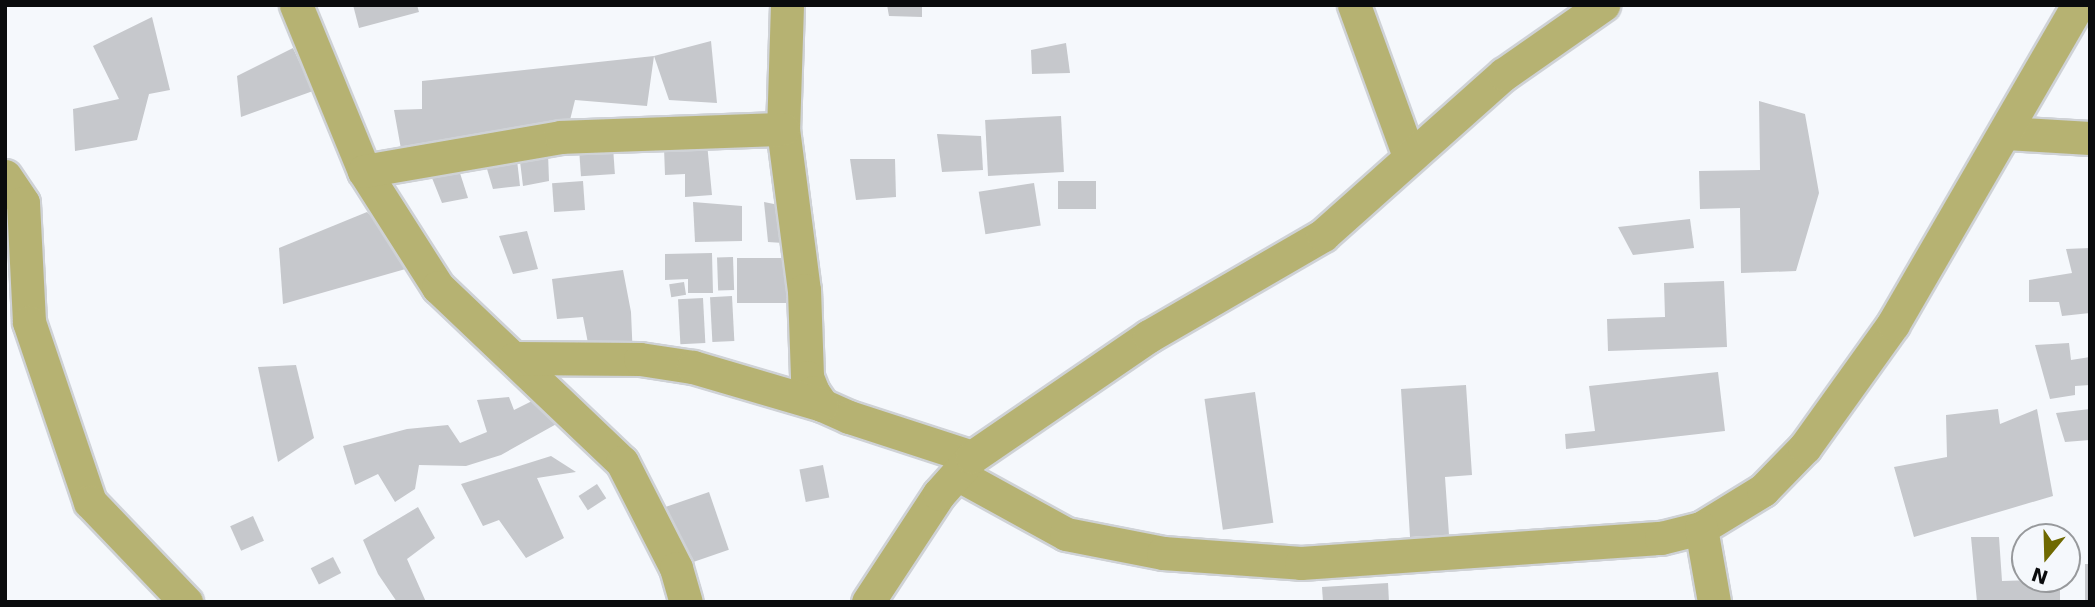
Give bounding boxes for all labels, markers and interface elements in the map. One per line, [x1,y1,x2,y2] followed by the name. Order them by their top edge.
[2011,523,2081,593] north arrow
[2029,563,2051,589] text: N

